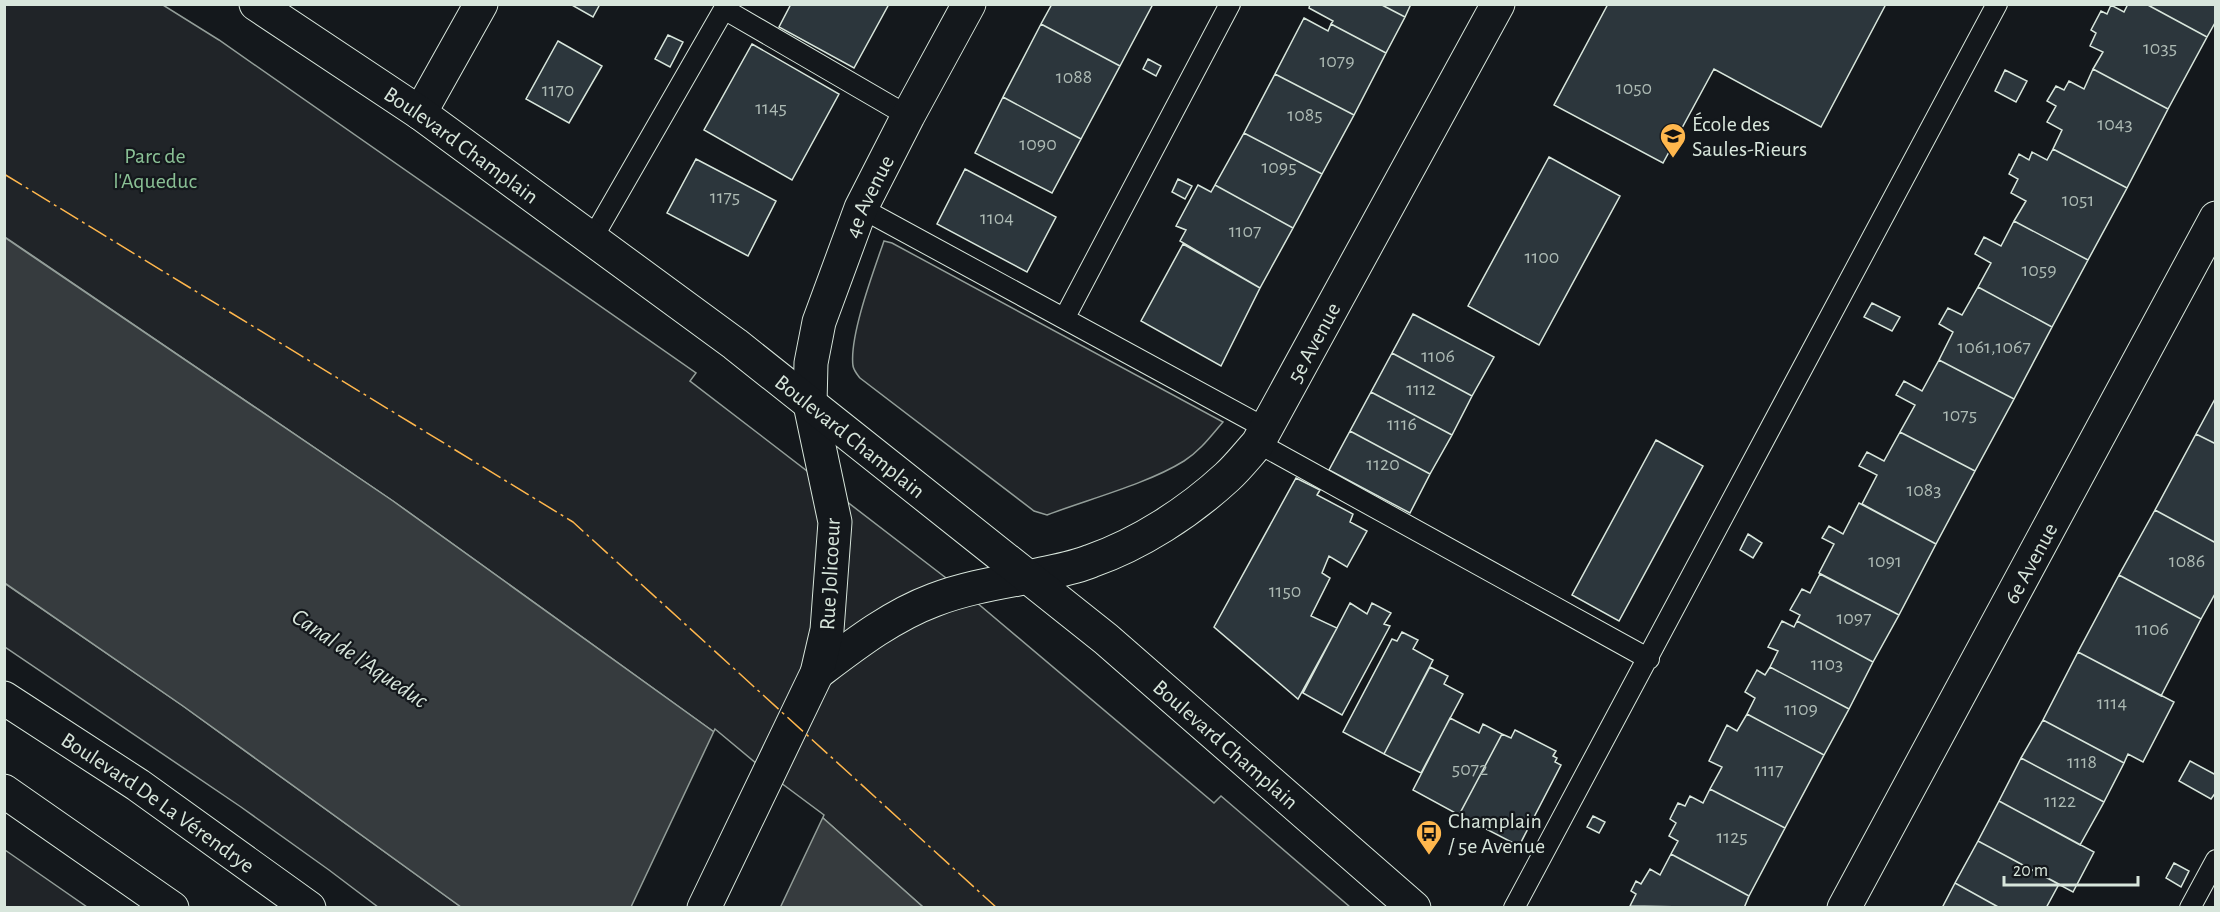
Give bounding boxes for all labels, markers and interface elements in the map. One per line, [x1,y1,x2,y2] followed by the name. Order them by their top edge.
[2143,38,2177,58] house number: 1035
[1319,51,1355,71] house number: 1079
[1056,67,1092,87] house number: 1088
[1616,78,1652,98] house number: 1050
[542,80,574,100] house number: 1170
[380,82,542,208] street label: Boulevard Champlain
[755,98,787,118] house number: 1145
[1287,105,1323,125] house number: 1085
[1692,112,1807,160] place label: École des Saules-Rieurs
[2097,114,2133,134] house number: 1043
[1658,121,1688,159] school or university icon: École des Saules-Rieurs
[1019,134,1057,154] house number: 1090
[113,145,197,192] park label: Parc de l'Aqueduc
[841,152,898,241] street label: 4e Avenue
[1261,157,1297,177] house number: 1095
[710,187,740,207] house number: 1175
[2062,190,2094,210] house number: 1051
[980,208,1014,228] house number: 1104
[1229,221,1261,241] house number: 1107
[1525,247,1559,267] house number: 1100
[2021,260,2057,280] house number: 1059
[1283,299,1345,386] street label: 5e Avenue
[1957,337,2031,357] house number: 1061,1067
[1421,346,1455,366] house number: 1106
[771,371,929,503] street label: Boulevard Champlain
[1406,379,1436,399] house number: 1112
[1943,405,1977,425] house number: 1075
[1387,414,1417,434] house number: 1116
[1366,454,1400,474] house number: 1120
[1906,480,1942,500] house number: 1083
[816,517,844,631] street label: Rue Jolicoeur
[2000,519,2062,608] street label: 6e Avenue
[1868,551,1902,571] house number: 1091
[2169,551,2205,571] house number: 1086
[1269,581,1301,601] house number: 1150
[287,605,433,714] water label: Canal de l'Aqueduc
[1836,608,1872,628] house number: 1097
[2135,619,2169,639] house number: 1106
[1811,654,1843,674] house number: 1103
[1149,676,1302,814] street label: Boulevard Champlain
[2097,693,2127,713] house number: 1114
[1784,699,1818,719] house number: 1109
[57,728,258,877] street label: Boulevard De La Vérendrye
[2067,752,2097,772] house number: 1118
[1452,759,1488,779] house number: 5072
[1755,760,1783,780] house number: 1117
[2044,791,2076,811] house number: 1122
[1448,810,1545,857] place label: Champlain / 5e Avenue
[1414,818,1444,856] bus stop icon: Champlain / 5e Avenue
[1716,827,1748,847] house number: 1125
[2004,849,2138,887] scale bar
[2013,862,2048,880] text: 20 m

